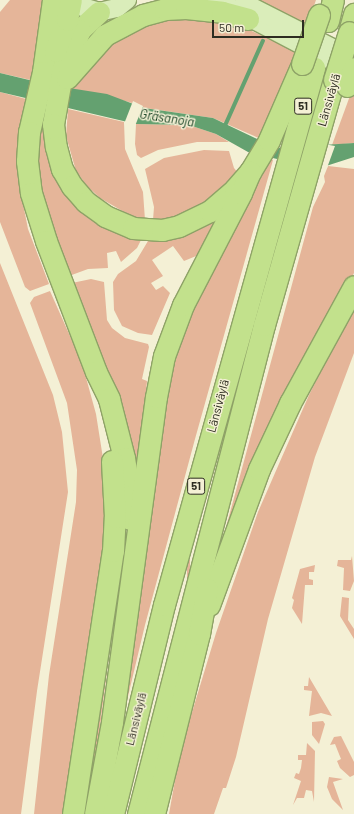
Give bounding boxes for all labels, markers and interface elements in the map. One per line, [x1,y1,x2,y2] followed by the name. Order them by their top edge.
[214,12,306,38] scale bar
[219,20,244,34] text: 50 m
[315,72,343,128] street label: Länsiväylä
[294,97,312,115] road number: 51
[139,106,195,130] water label: Gräsanoja
[204,378,232,434] street label: Länsiväylä
[187,477,205,495] road number: 51
[122,691,150,747] street label: Länsiväylä

